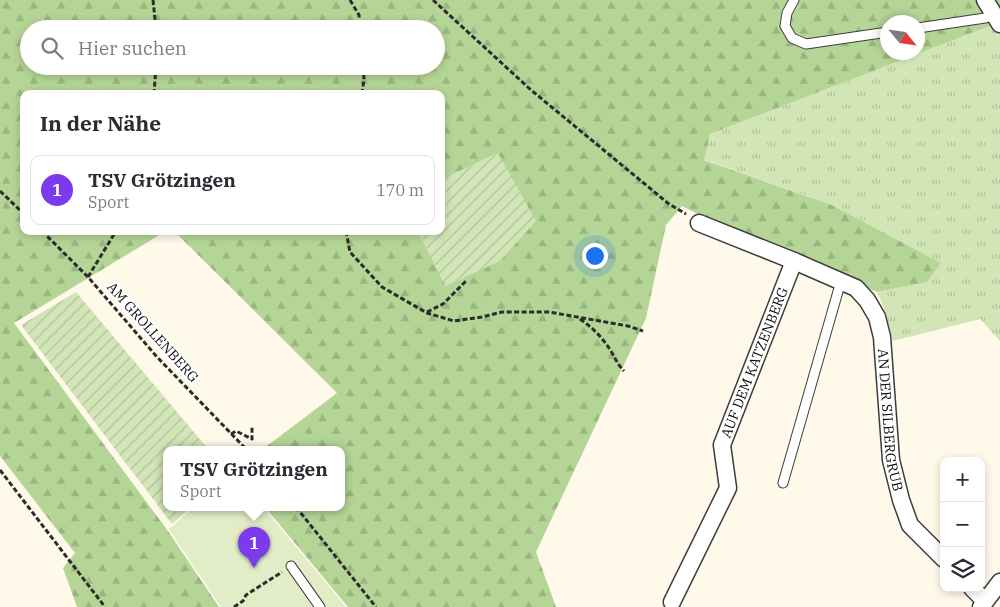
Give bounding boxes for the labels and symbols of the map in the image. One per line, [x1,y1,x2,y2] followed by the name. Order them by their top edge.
[880,15,925,60] north arrow
[582,243,608,269] your location
[103,278,203,386] street label: AM GROLLENBERG
[717,285,792,440] street label: AUF DEM KATZENBERG
[874,348,907,493] street label: AN DER SILBERGRUB
[238,527,270,568] pin: 1

